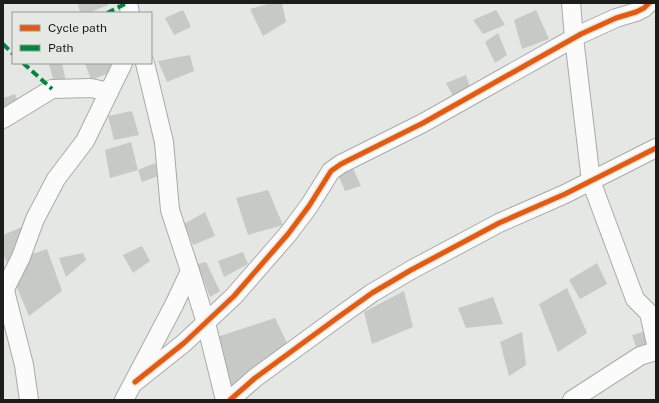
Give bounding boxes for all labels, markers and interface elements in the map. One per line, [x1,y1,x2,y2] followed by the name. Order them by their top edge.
[12,12,152,64] legend
[48,21,107,35] text: Cycle path
[48,41,74,55] text: Path

